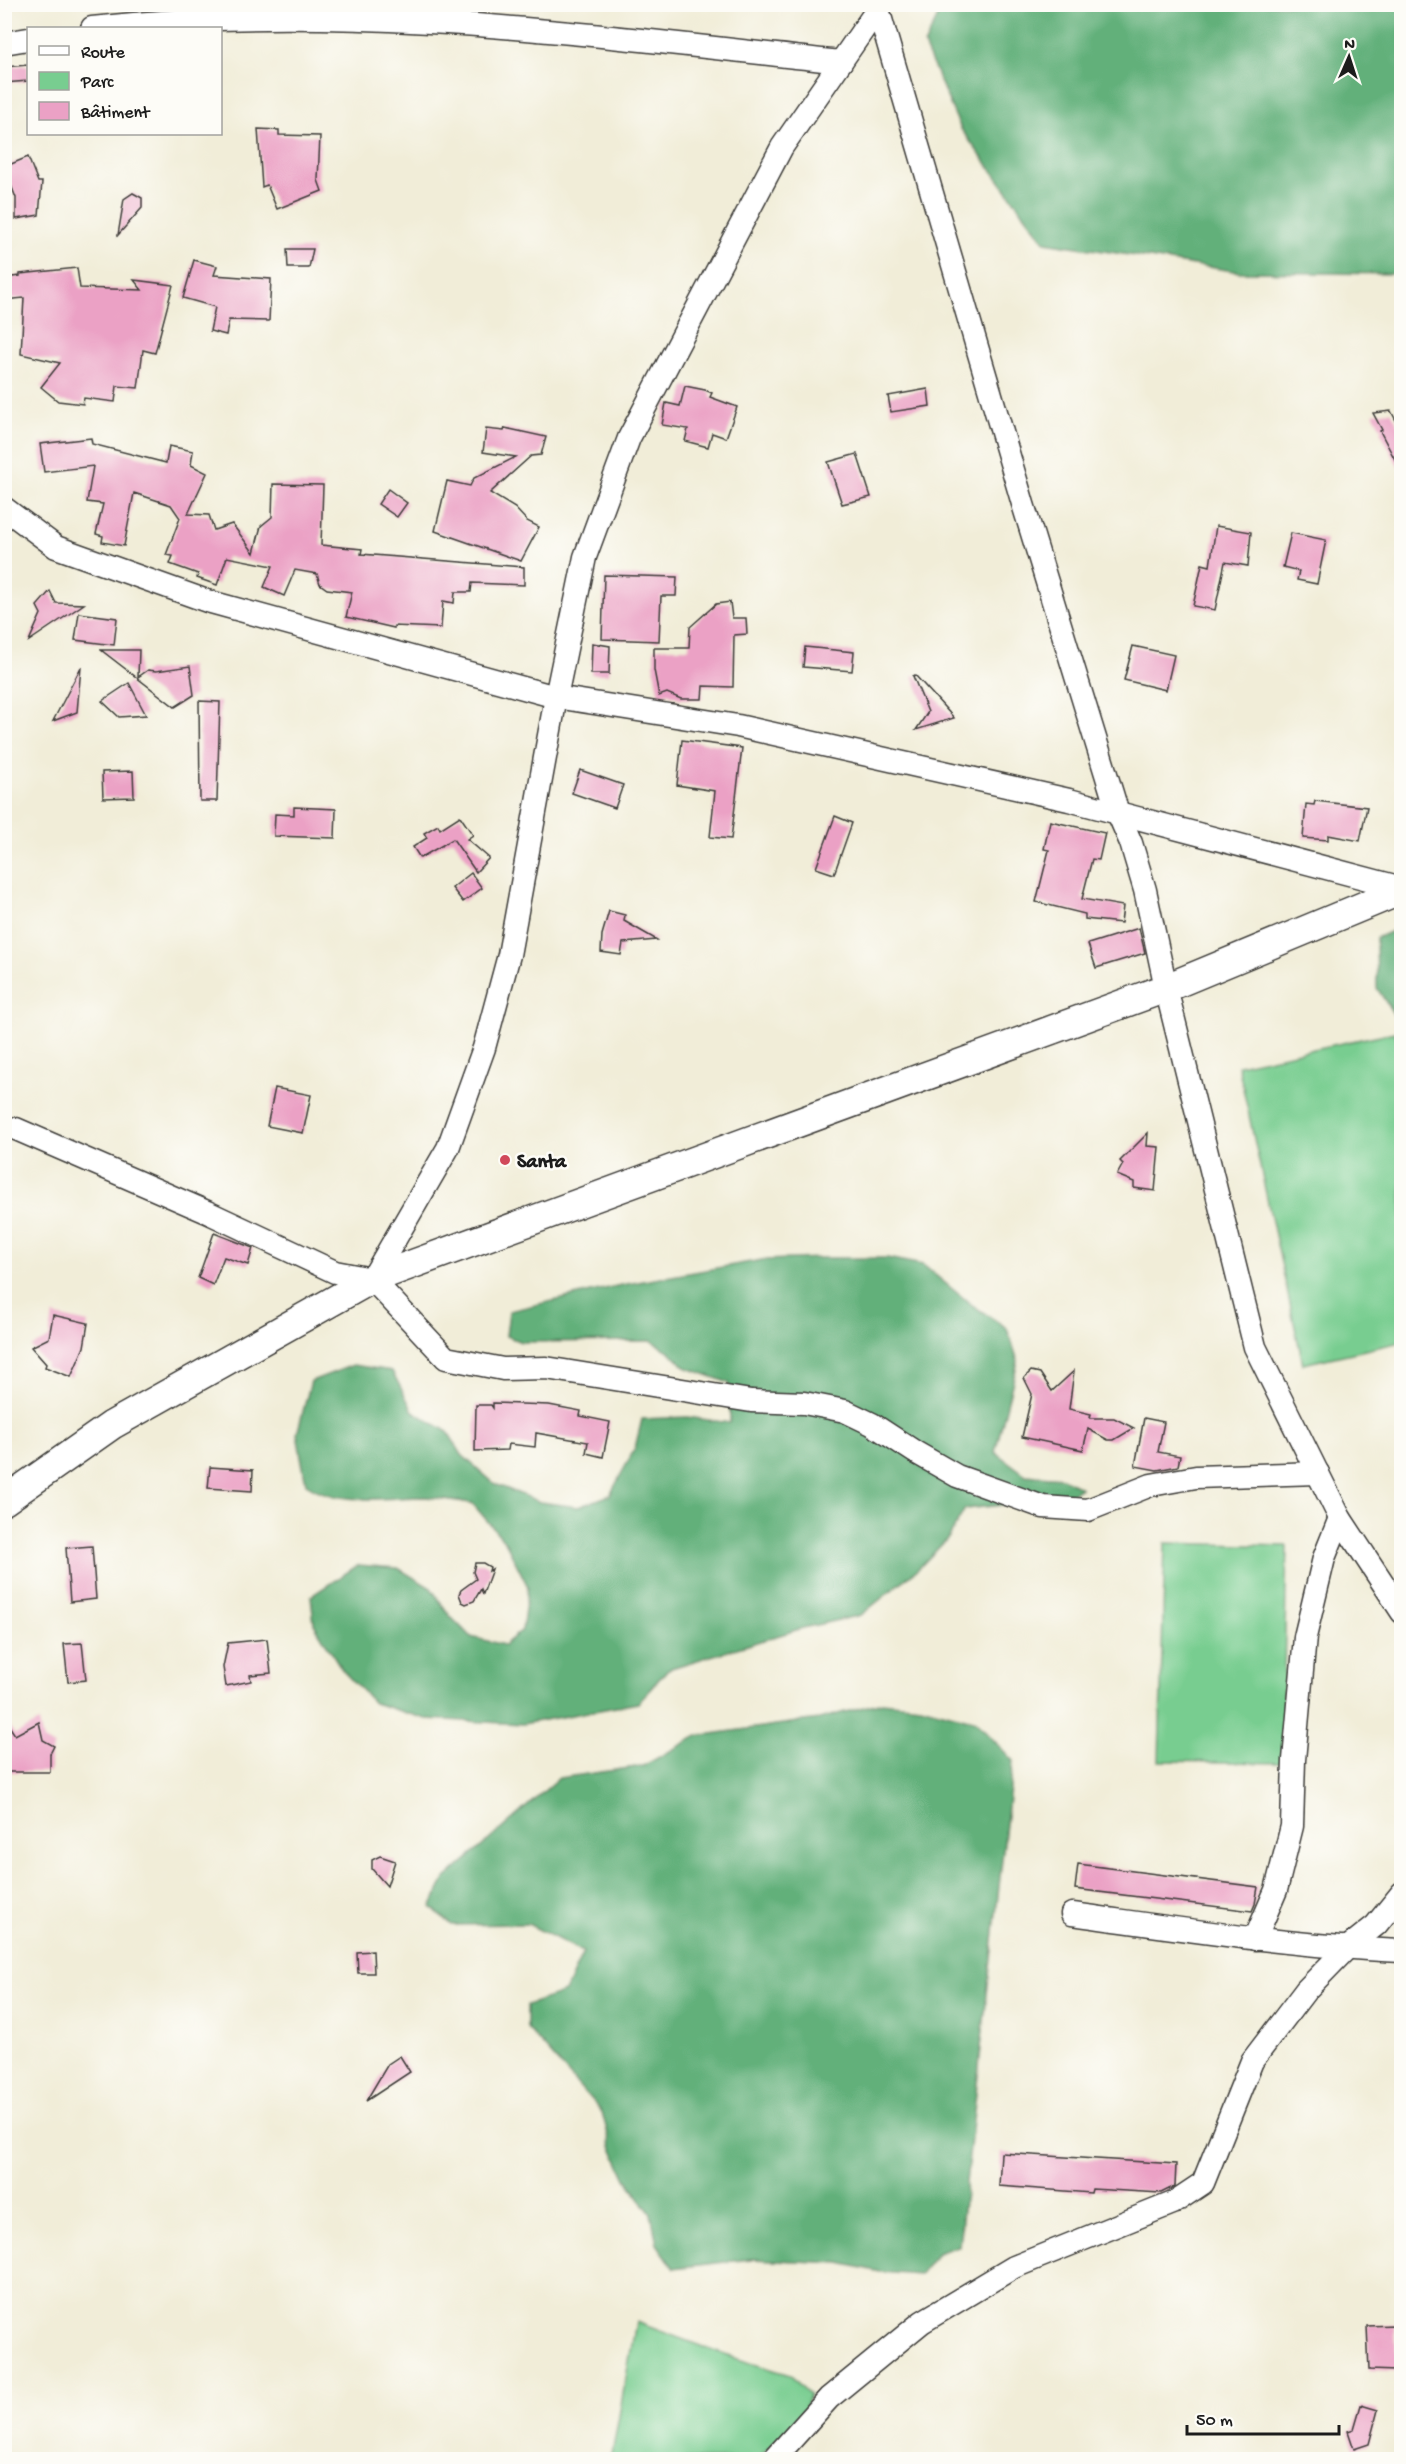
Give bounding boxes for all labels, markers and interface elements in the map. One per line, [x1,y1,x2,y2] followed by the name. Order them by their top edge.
[27,27,222,135] legend
[1319,27,1379,87] north arrow
[1344,36,1356,55] text: N
[81,43,126,64] text: Route
[80,73,114,94] text: Parc
[80,103,151,124] text: Bâtiment
[517,1152,567,1175] place label: Santa
[498,1153,512,1167] marker: Santa
[1187,2398,1338,2436] scale bar
[1196,2411,1233,2432] text: 50 m

